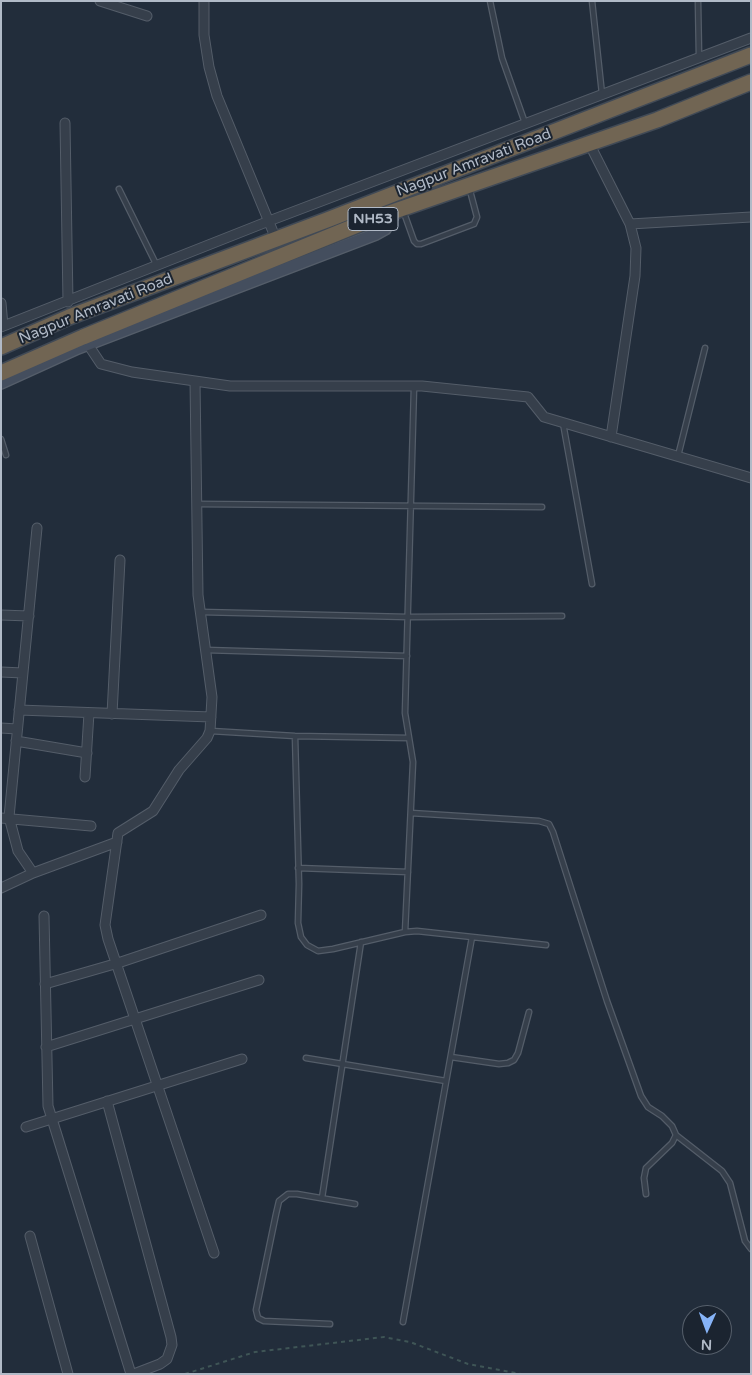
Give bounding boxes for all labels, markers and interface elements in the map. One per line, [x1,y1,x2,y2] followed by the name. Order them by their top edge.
[394,125,554,201] street label: Nagpur Amravati Road
[348,208,398,230] road number: NH53
[16,270,176,348] street label: Nagpur Amravati Road
[682,1305,732,1355] north arrow
[701,1336,712,1353] text: N

